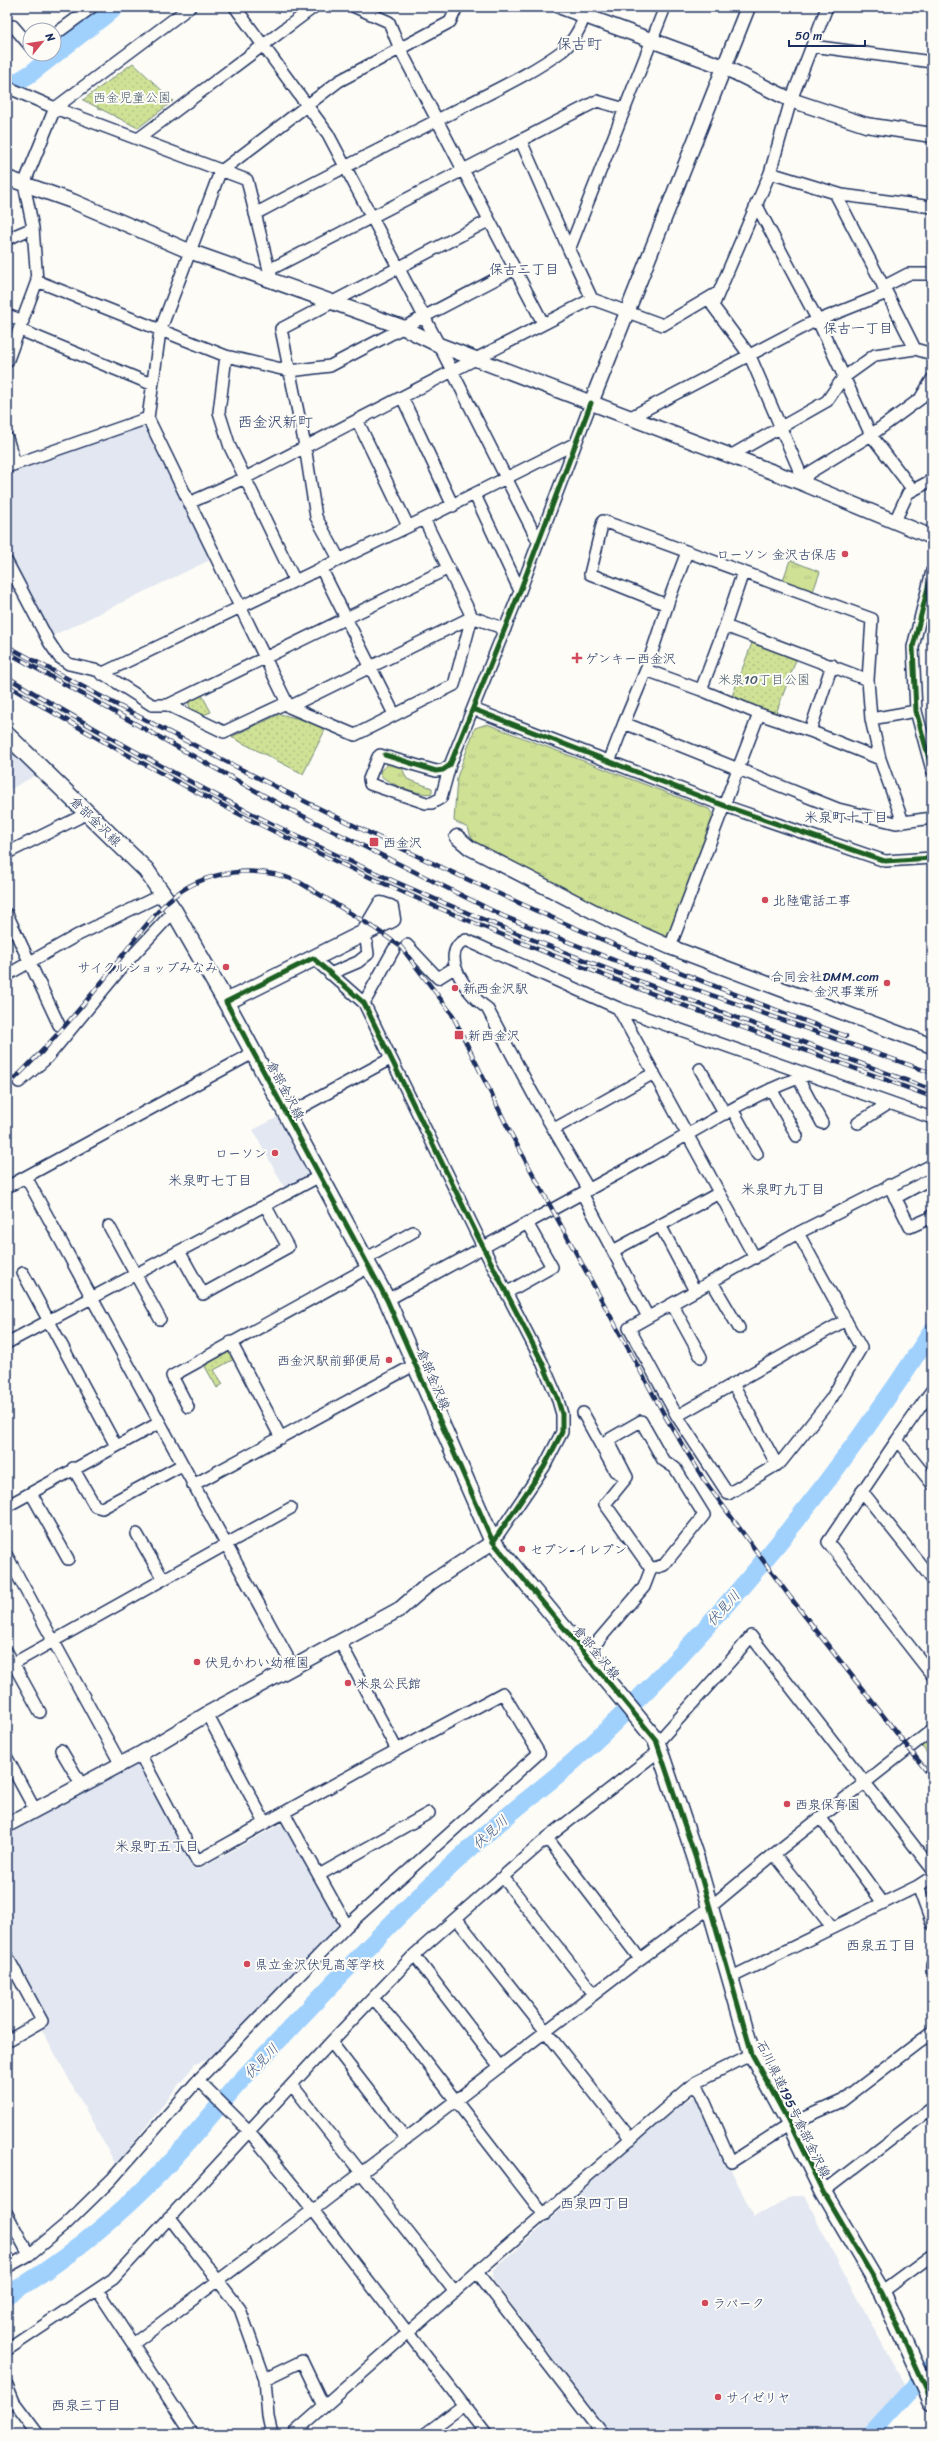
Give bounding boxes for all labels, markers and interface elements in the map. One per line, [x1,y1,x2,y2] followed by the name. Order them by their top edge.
[22,22,62,62] north arrow
[789,22,865,48] scale bar
[795,25,822,47] text: 50 m
[40,28,61,46] text: N
[556,31,602,57] district label: 保古町
[93,86,171,109] park label: 西金児童公園
[489,257,559,282] district label: 保古二丁目
[823,316,893,341] district label: 保古一丁目
[237,409,313,435] district label: 西金沢新町
[717,543,837,566] place label: ローソン 金沢古保店
[840,549,850,559] marker: ローソン 金沢古保店
[585,647,676,670] place label: ゲンキー西金沢
[572,653,582,663] marker: ゲンキー西金沢
[718,668,810,691] park label: 米泉10丁目公園
[64,791,128,853] street label: 倉部金沢線
[804,805,888,830] district label: 米泉町十丁目
[383,831,422,854] place label: 西金沢
[368,836,380,848] marker: 西金沢
[773,889,851,912] place label: 北陸電話工事
[760,895,770,905] marker: 北陸電話工事
[78,956,218,979] place label: サイクルショップみなみ
[221,962,231,972] marker: サイクルショップみなみ
[771,965,879,1003] place label: 合同会社DMM.com 金沢事業所
[463,977,528,1000] place label: 新西金沢駅
[882,978,892,988] marker: 合同会社DMM.com 金沢事業所
[450,983,460,993] marker: 新西金沢駅
[468,1024,520,1047] place label: 新西金沢
[453,1029,465,1041] marker: 新西金沢
[260,1056,311,1125] street label: 倉部金沢線
[215,1142,267,1165] place label: ローソン
[270,1148,280,1158] marker: ローソン
[168,1168,252,1193] district label: 米泉町七丁目
[741,1177,825,1202] district label: 米泉町九丁目
[410,1345,457,1415] street label: 倉部金沢線
[277,1349,381,1372] place label: 西金沢駅前郵便局
[384,1355,394,1365] marker: 西金沢駅前郵便局
[530,1538,627,1561] place label: セブン-イレブン
[517,1544,527,1554] marker: セブン-イレブン
[700,1584,747,1632] water label: 伏見川
[567,1620,627,1686] street label: 倉部金沢線
[205,1651,309,1674] place label: 伏見かわい幼稚園
[192,1657,202,1667] marker: 伏見かわい幼稚園
[356,1672,421,1695] place label: 米泉公民館
[343,1678,353,1688] marker: 米泉公民館
[795,1793,860,1816] place label: 西泉保育園
[782,1799,792,1809] marker: 西泉保育園
[466,1809,514,1856] water label: 伏見川
[115,1834,199,1859] district label: 米泉町五丁目
[846,1933,916,1958] district label: 西泉五丁目
[255,1953,385,1976] place label: 県立金沢伏見高等学校
[242,1959,252,1969] marker: 県立金沢伏見高等学校
[750,2036,838,2183] street label: 石川県道195号倉部金沢線
[238,2038,285,2085] water label: 伏見川
[560,2191,630,2216] district label: 西泉四丁目
[713,2292,764,2315] place label: ラパーク
[700,2298,710,2308] marker: ラパーク
[726,2386,790,2409] place label: サイゼリヤ
[713,2392,723,2402] marker: サイゼリヤ
[51,2393,121,2418] district label: 西泉三丁目

